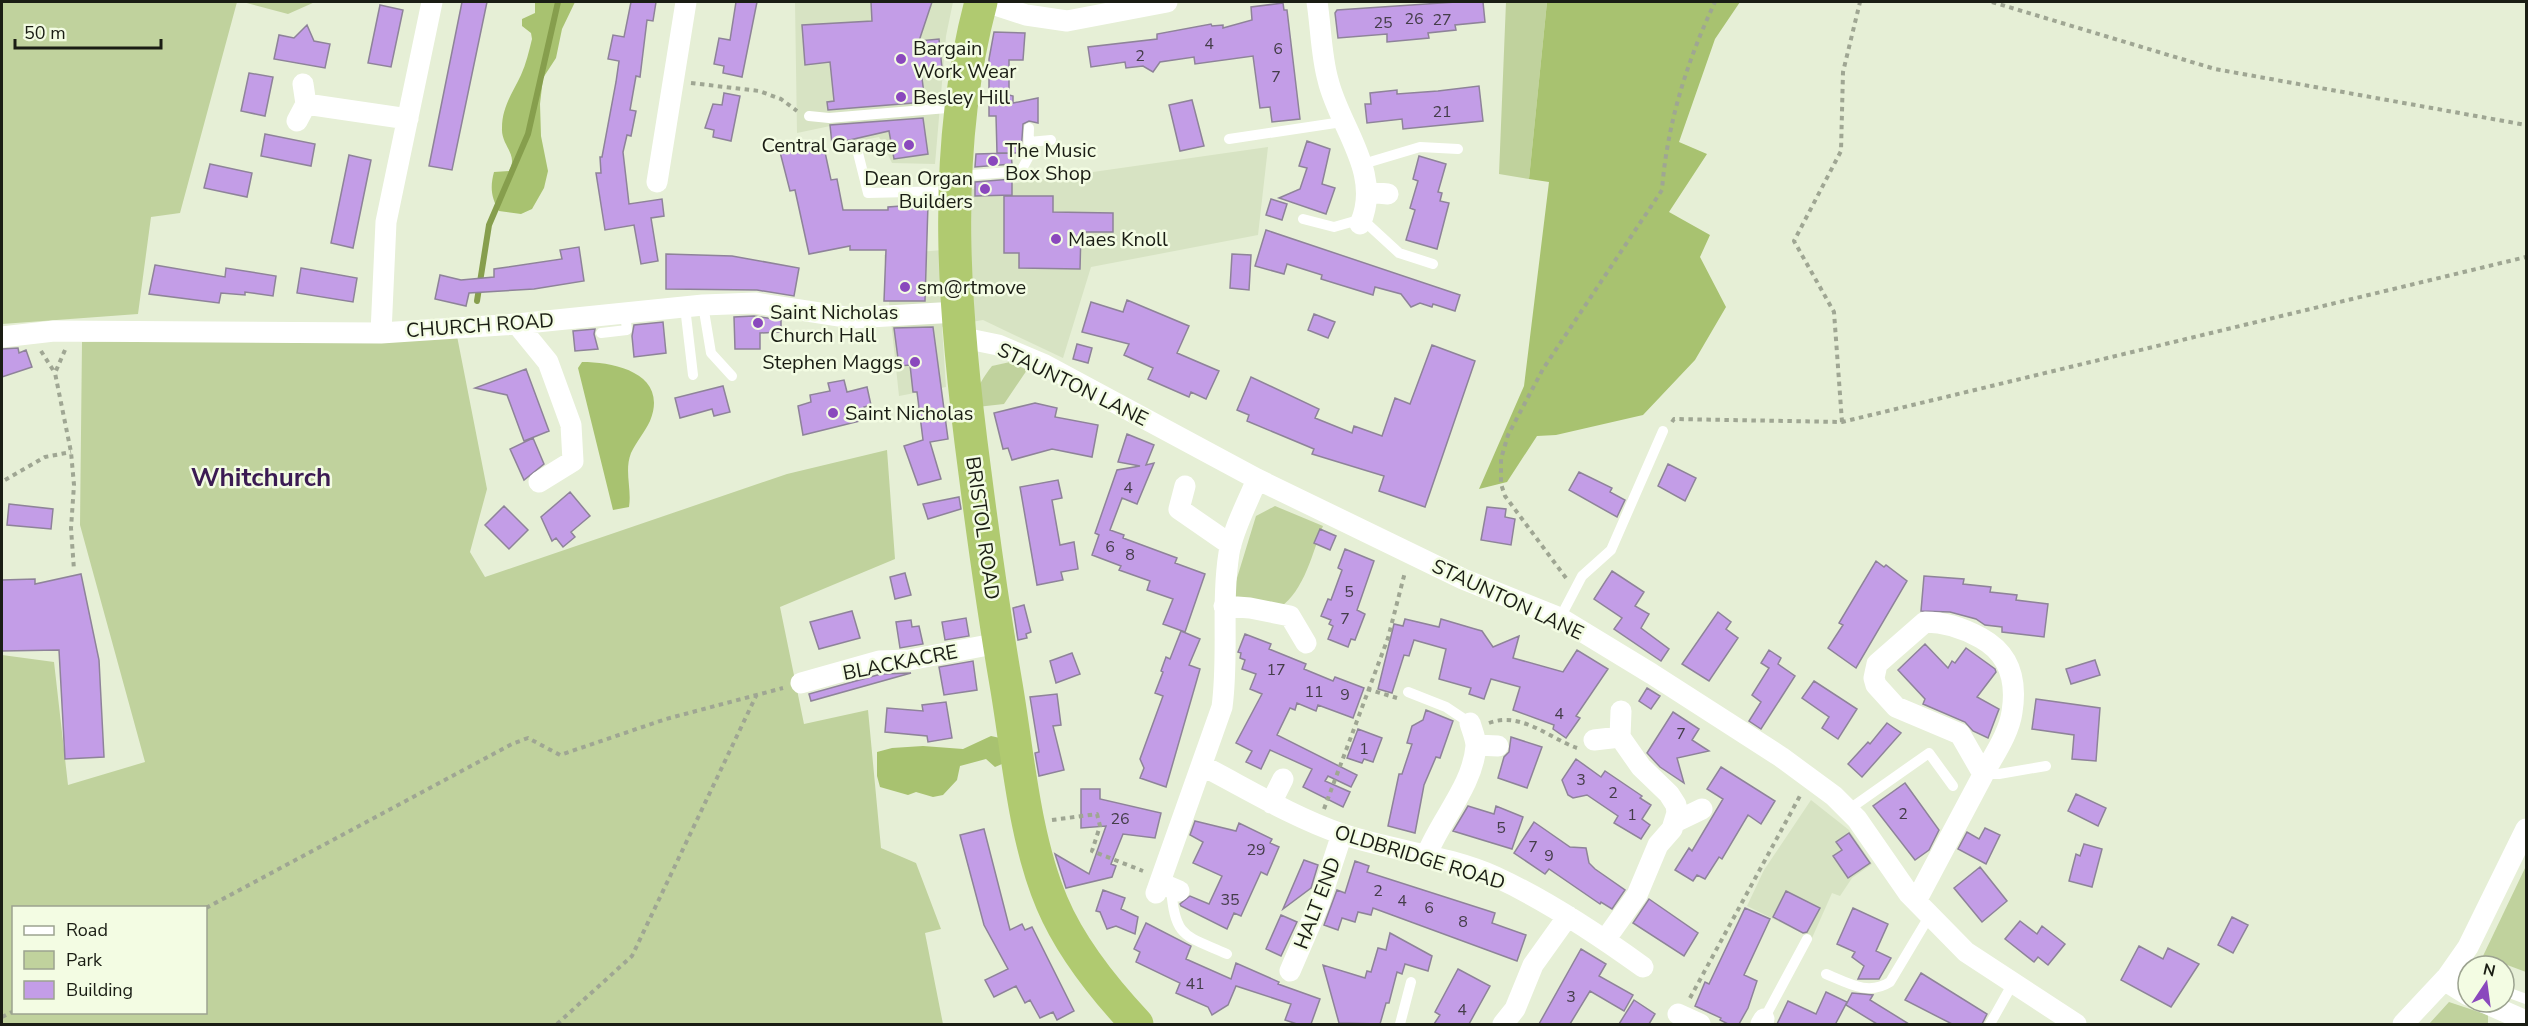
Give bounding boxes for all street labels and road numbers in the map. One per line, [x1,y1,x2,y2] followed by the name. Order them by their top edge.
[405,307,555,344] street label: CHURCH ROAD
[993,336,1153,433] street label: STAUNTON LANE
[959,455,1006,601] street label: BRISTOL ROAD
[1428,553,1588,646] street label: STAUNTON LANE
[840,638,960,687] street label: BLACKACRE
[1331,819,1508,896] street label: OLDBRIDGE ROAD
[1288,853,1347,953] street label: HALT END

